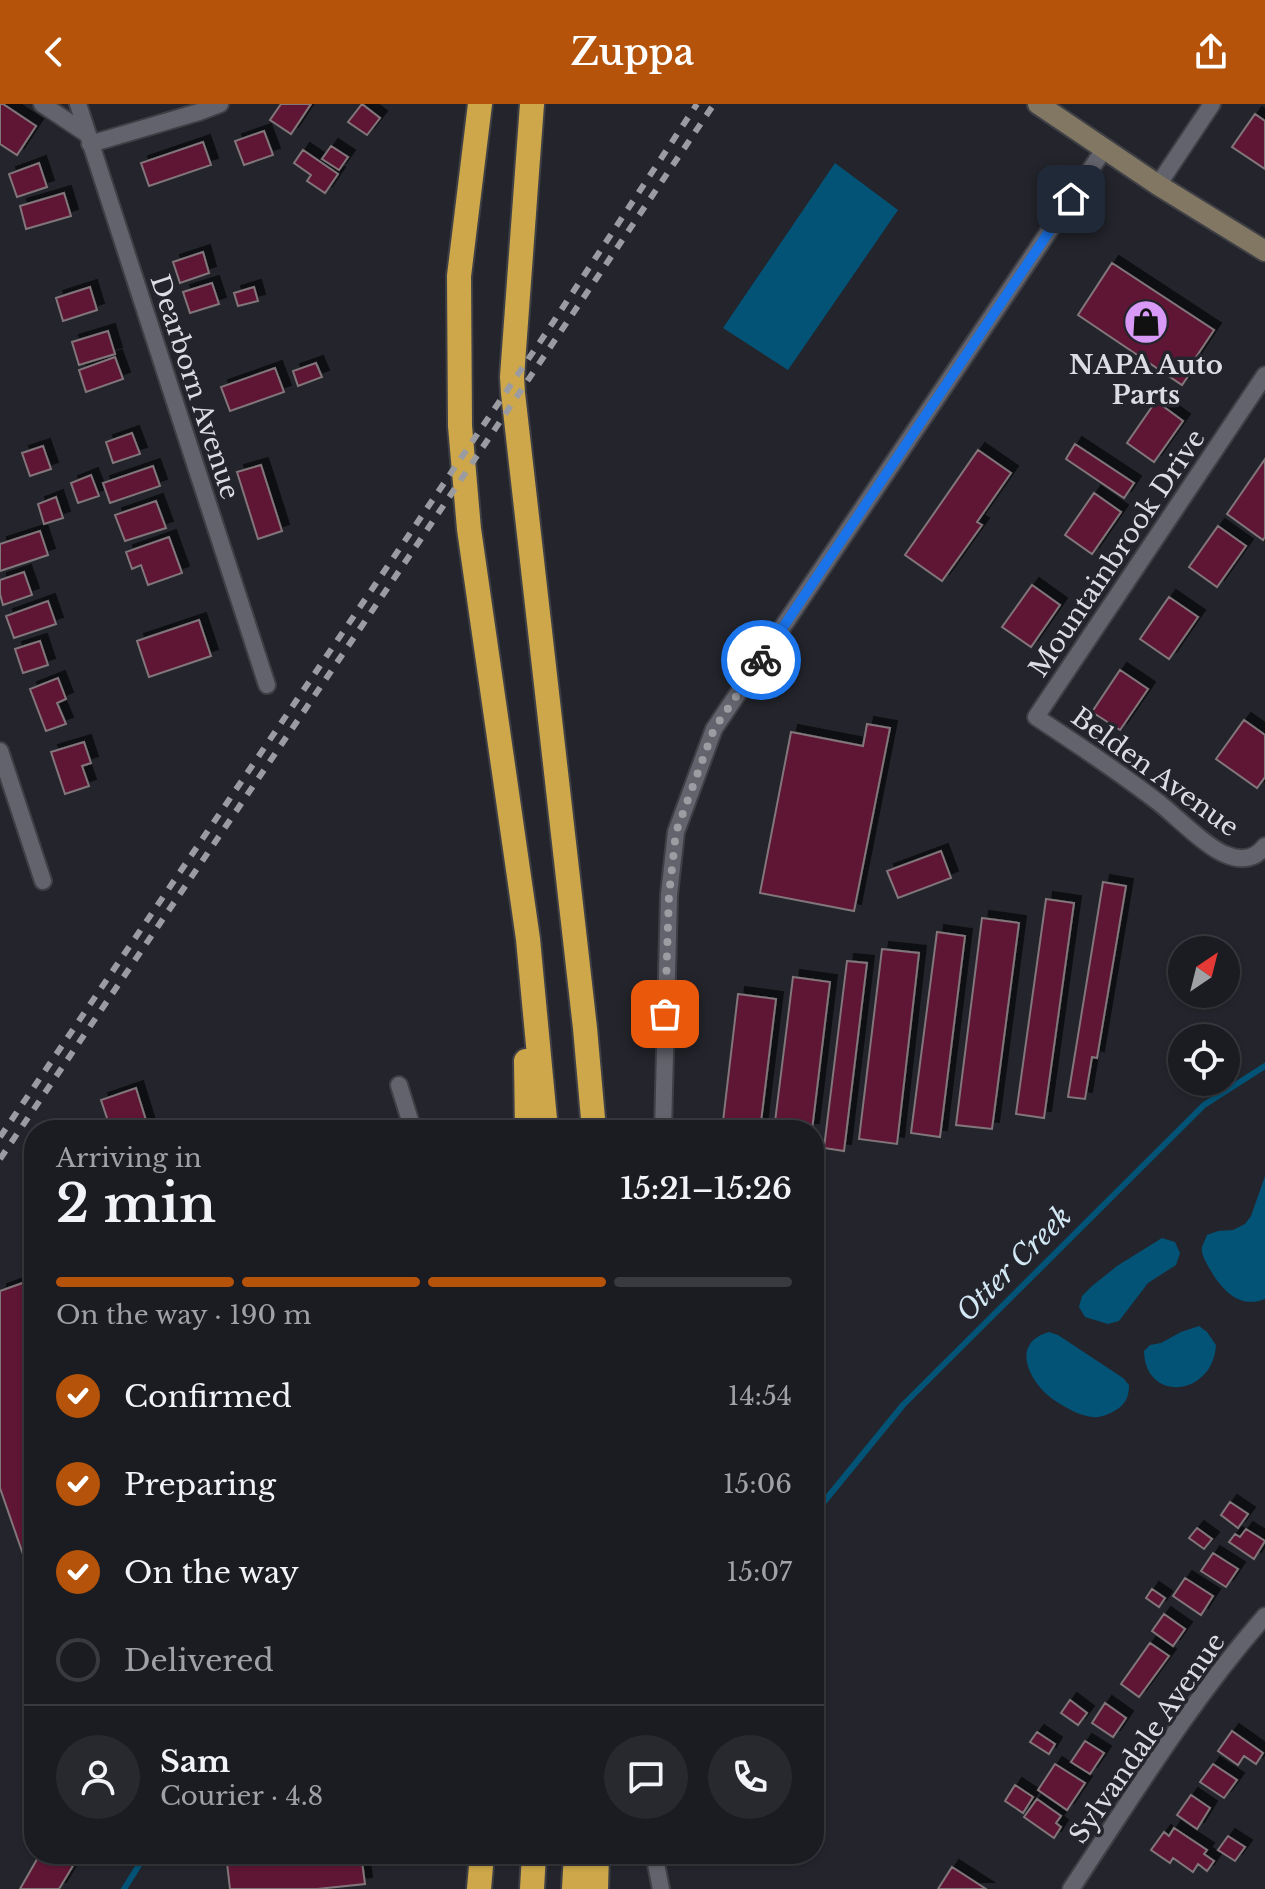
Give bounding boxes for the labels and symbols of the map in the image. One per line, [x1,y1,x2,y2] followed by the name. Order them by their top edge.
[1037,165,1105,233] pin
[144,271,246,503] street label: Dearborn Avenue
[1122,298,1170,346] shop icon: NAPA Auto Parts
[1069,349,1223,411] place label: NAPA Auto Parts
[1022,423,1212,683] street label: Mountainbrook Drive
[721,620,801,700] courier
[1065,701,1245,843] street label: Belden Avenue
[1168,936,1240,1008] north arrow
[631,980,699,1048] pin
[949,1199,1079,1329] water label: Otter Creek
[1062,1627,1232,1849] street label: Sylvandale Avenue

